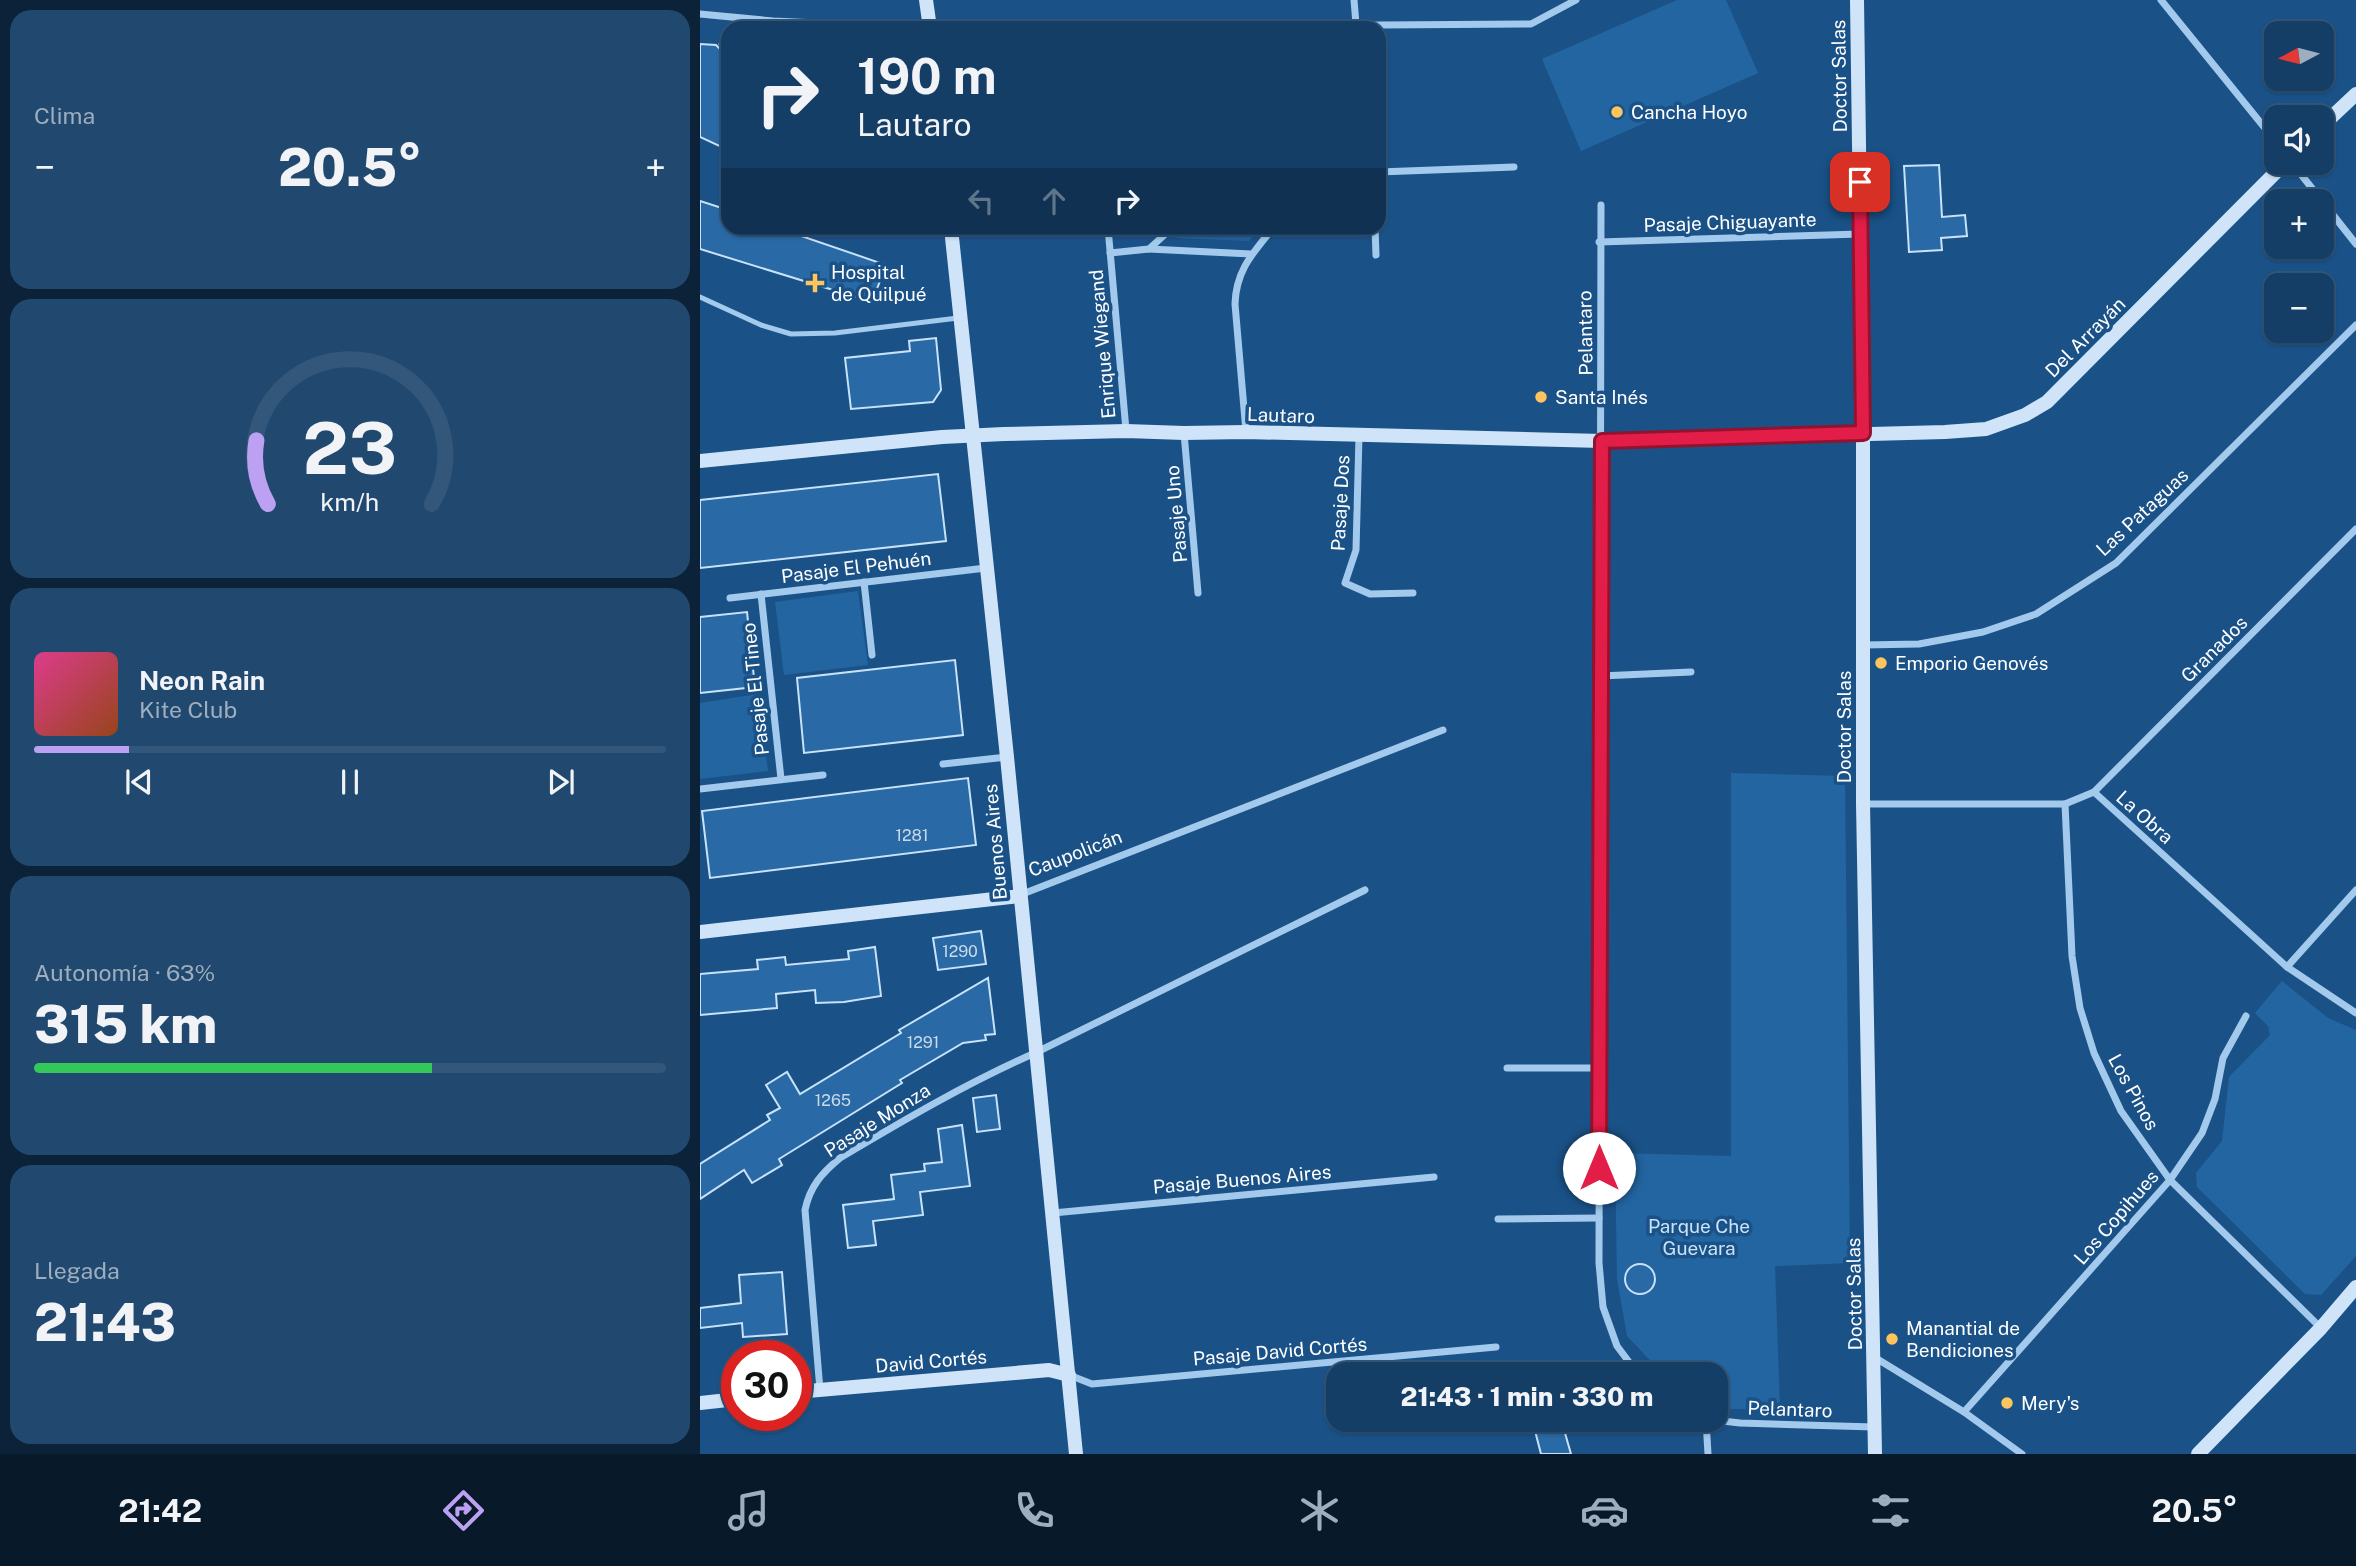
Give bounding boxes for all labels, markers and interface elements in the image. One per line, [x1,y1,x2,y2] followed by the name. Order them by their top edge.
[1827,20,1851,132] street label: Doctor Salas
[2264,21,2334,91] north arrow
[2264,21,2334,343] map controls
[857,47,997,105] text: 190 m
[742,49,833,140] icon: right
[1631,101,1747,123] place label: Cancha Hoyo
[34,102,95,129] text: Clima
[1609,104,1625,120] marker: Cancha Hoyo
[2264,105,2334,175] button: sound
[857,106,972,143] text: Lautaro
[278,137,422,198] text: 20.5°
[34,145,55,190] text: −
[645,145,666,190] text: +
[1830,152,1890,212] pin
[1841,163,1879,201] icon: arrive
[962,182,1000,220] icon: left
[1035,182,1073,220] icon: ahead
[1108,182,1146,220] icon: right
[2264,189,2334,259] button: +
[1643,208,1817,236] street label: Pasaje Chiguayante
[831,261,927,305] place label: Hospital de Quilpué
[1085,268,1119,420] street label: Enrique Wiegand
[805,273,825,293] marker: Hospital de Quilpué
[2264,273,2334,343] button: −
[1573,290,1597,376] street label: Pelantaro
[2040,292,2130,382] street label: Del Arrayán
[1555,386,1648,408] place label: Santa Inés
[1533,389,1549,405] marker: Santa Inés
[1247,403,1315,427] street label: Lautaro
[303,406,397,491] text: 23
[1326,454,1354,552] street label: Pasaje Dos
[1161,464,1191,564] street label: Pasaje Uno
[2091,464,2193,560] street label: Las Pataguas
[321,487,379,517] text: km/h
[780,547,932,587] street label: Pasaje El Pehuén
[2176,611,2252,687] street label: Granados
[737,622,773,756] street label: Pasaje El Tineo
[1895,652,2048,674] place label: Emporio Genovés
[1873,655,1889,671] marker: Emporio Genovés
[139,665,265,696] text: Neon Rain
[1833,671,1855,783] street label: Doctor Salas
[139,696,237,723] text: Kite Club
[120,763,158,801] icon: previous
[331,763,369,801] icon: pause
[542,763,580,801] icon: next
[979,783,1011,901] street label: Buenos Aires
[2112,786,2178,848] street label: La Obra
[1025,825,1125,881] street label: Caupolicán
[896,826,928,845] house number: 1281
[942,942,978,961] house number: 1290
[34,959,215,986] text: Autonomía · 63%
[34,994,217,1055] text: 315 km
[907,1033,939,1052] house number: 1291
[2104,1050,2164,1134] street label: Los Pinos
[820,1079,934,1161] street label: Pasaje Monza
[815,1091,851,1110] house number: 1265
[1562,1131,1636,1205] position arrow
[1152,1160,1332,1198] street label: Pasaje Buenos Aires
[2069,1165,2163,1269] street label: Los Copihues
[1648,1215,1750,1259] park label: Parque Che Guevara
[1842,1238,1866,1350] street label: Doctor Salas
[34,1257,120,1284] text: Llegada
[34,1292,176,1353] text: 21:43
[1906,1317,2020,1361] place label: Manantial de Bendiciones
[1884,1331,1900,1347] marker: Manantial de Bendiciones
[1192,1332,1368,1370] street label: Pasaje David Cortés
[721,1340,812,1431] speed limit sign: 30
[874,1345,988,1377] street label: David Cortés
[1401,1381,1654,1412] text: 21:43 · 1 min · 330 m
[2021,1392,2079,1414] place label: Mery's
[1999,1395,2015,1411] marker: Mery's
[1747,1397,1833,1421] street label: Pelantaro
[439,1486,488,1535] icon: directions
[724,1486,773,1535] icon: music
[1010,1486,1059,1535] icon: phone
[1295,1486,1344,1535] icon: climate
[1580,1486,1629,1535] icon: car
[1866,1486,1915,1535] icon: filters
[118,1492,202,1529] text: 21:42
[2151,1492,2238,1529] text: 20.5°

